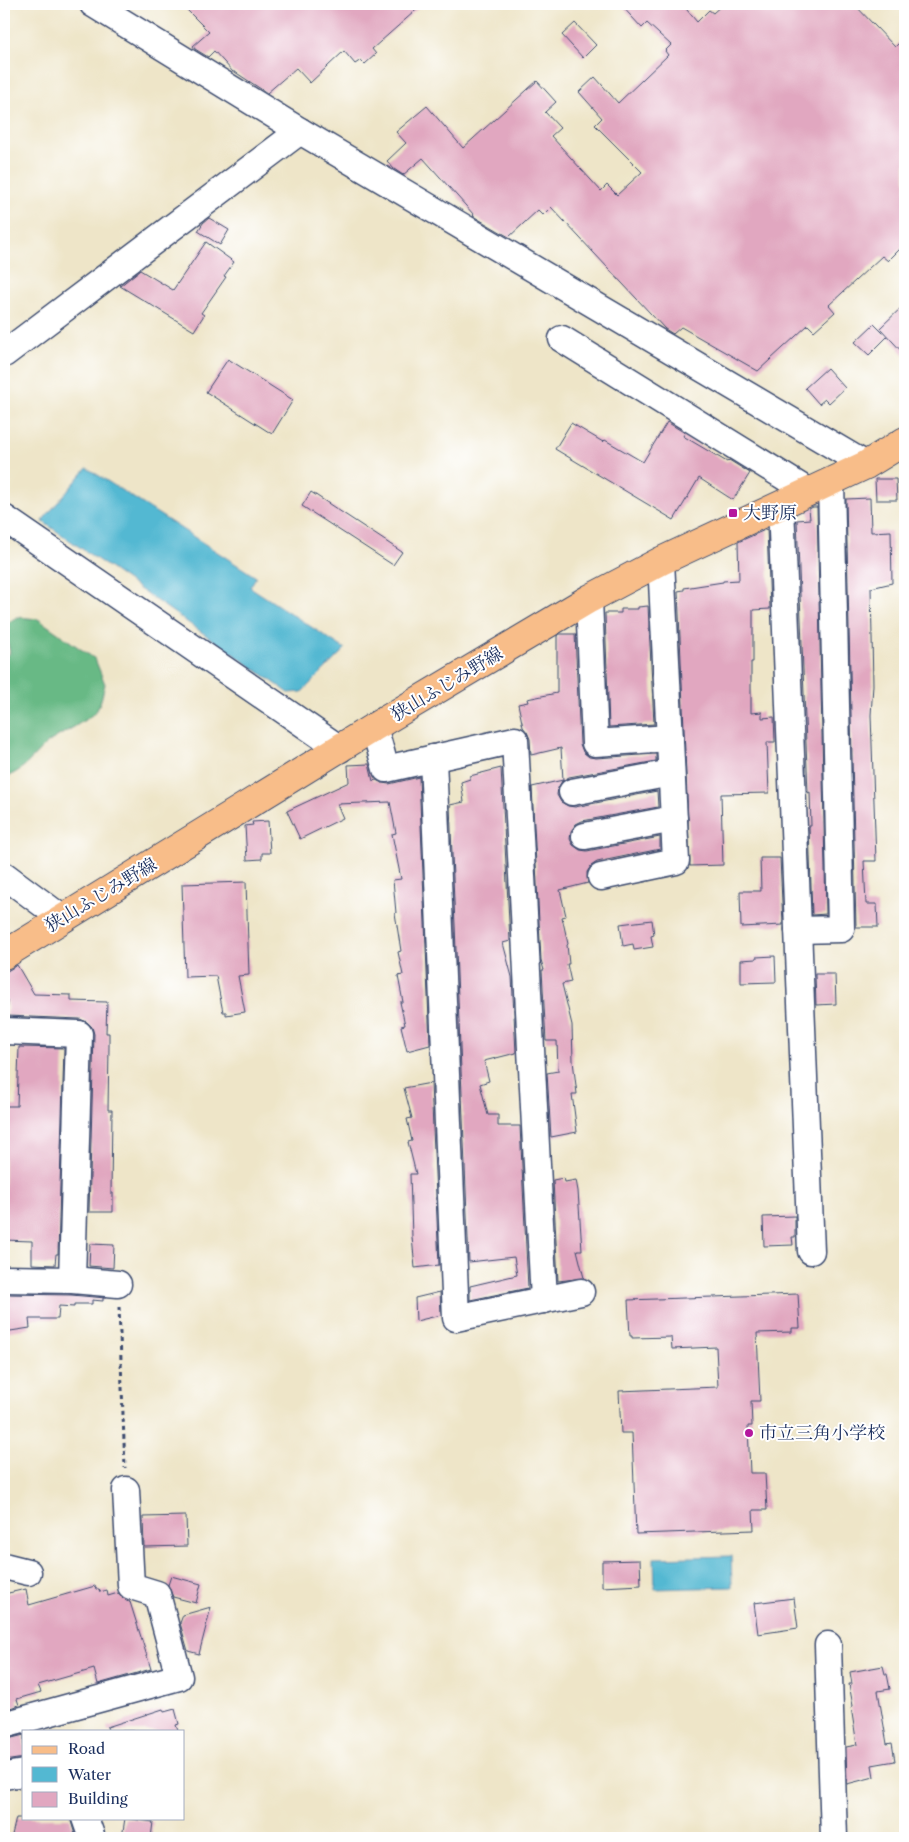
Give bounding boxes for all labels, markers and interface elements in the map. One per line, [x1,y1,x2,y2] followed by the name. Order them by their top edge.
[743,502,797,524] place label: 大野原
[727,507,739,519] marker: 大野原
[387,642,507,726] street label: 狭山ふじみ野線
[41,853,161,937] street label: 狭山ふじみ野線
[759,1422,885,1444] place label: 市立三角小学校
[743,1427,755,1439] marker: 市立三角小学校
[22,1730,185,1820] legend
[68,1739,105,1758] text: Road
[67,1765,112,1784] text: Water
[68,1789,128,1808] text: Building

